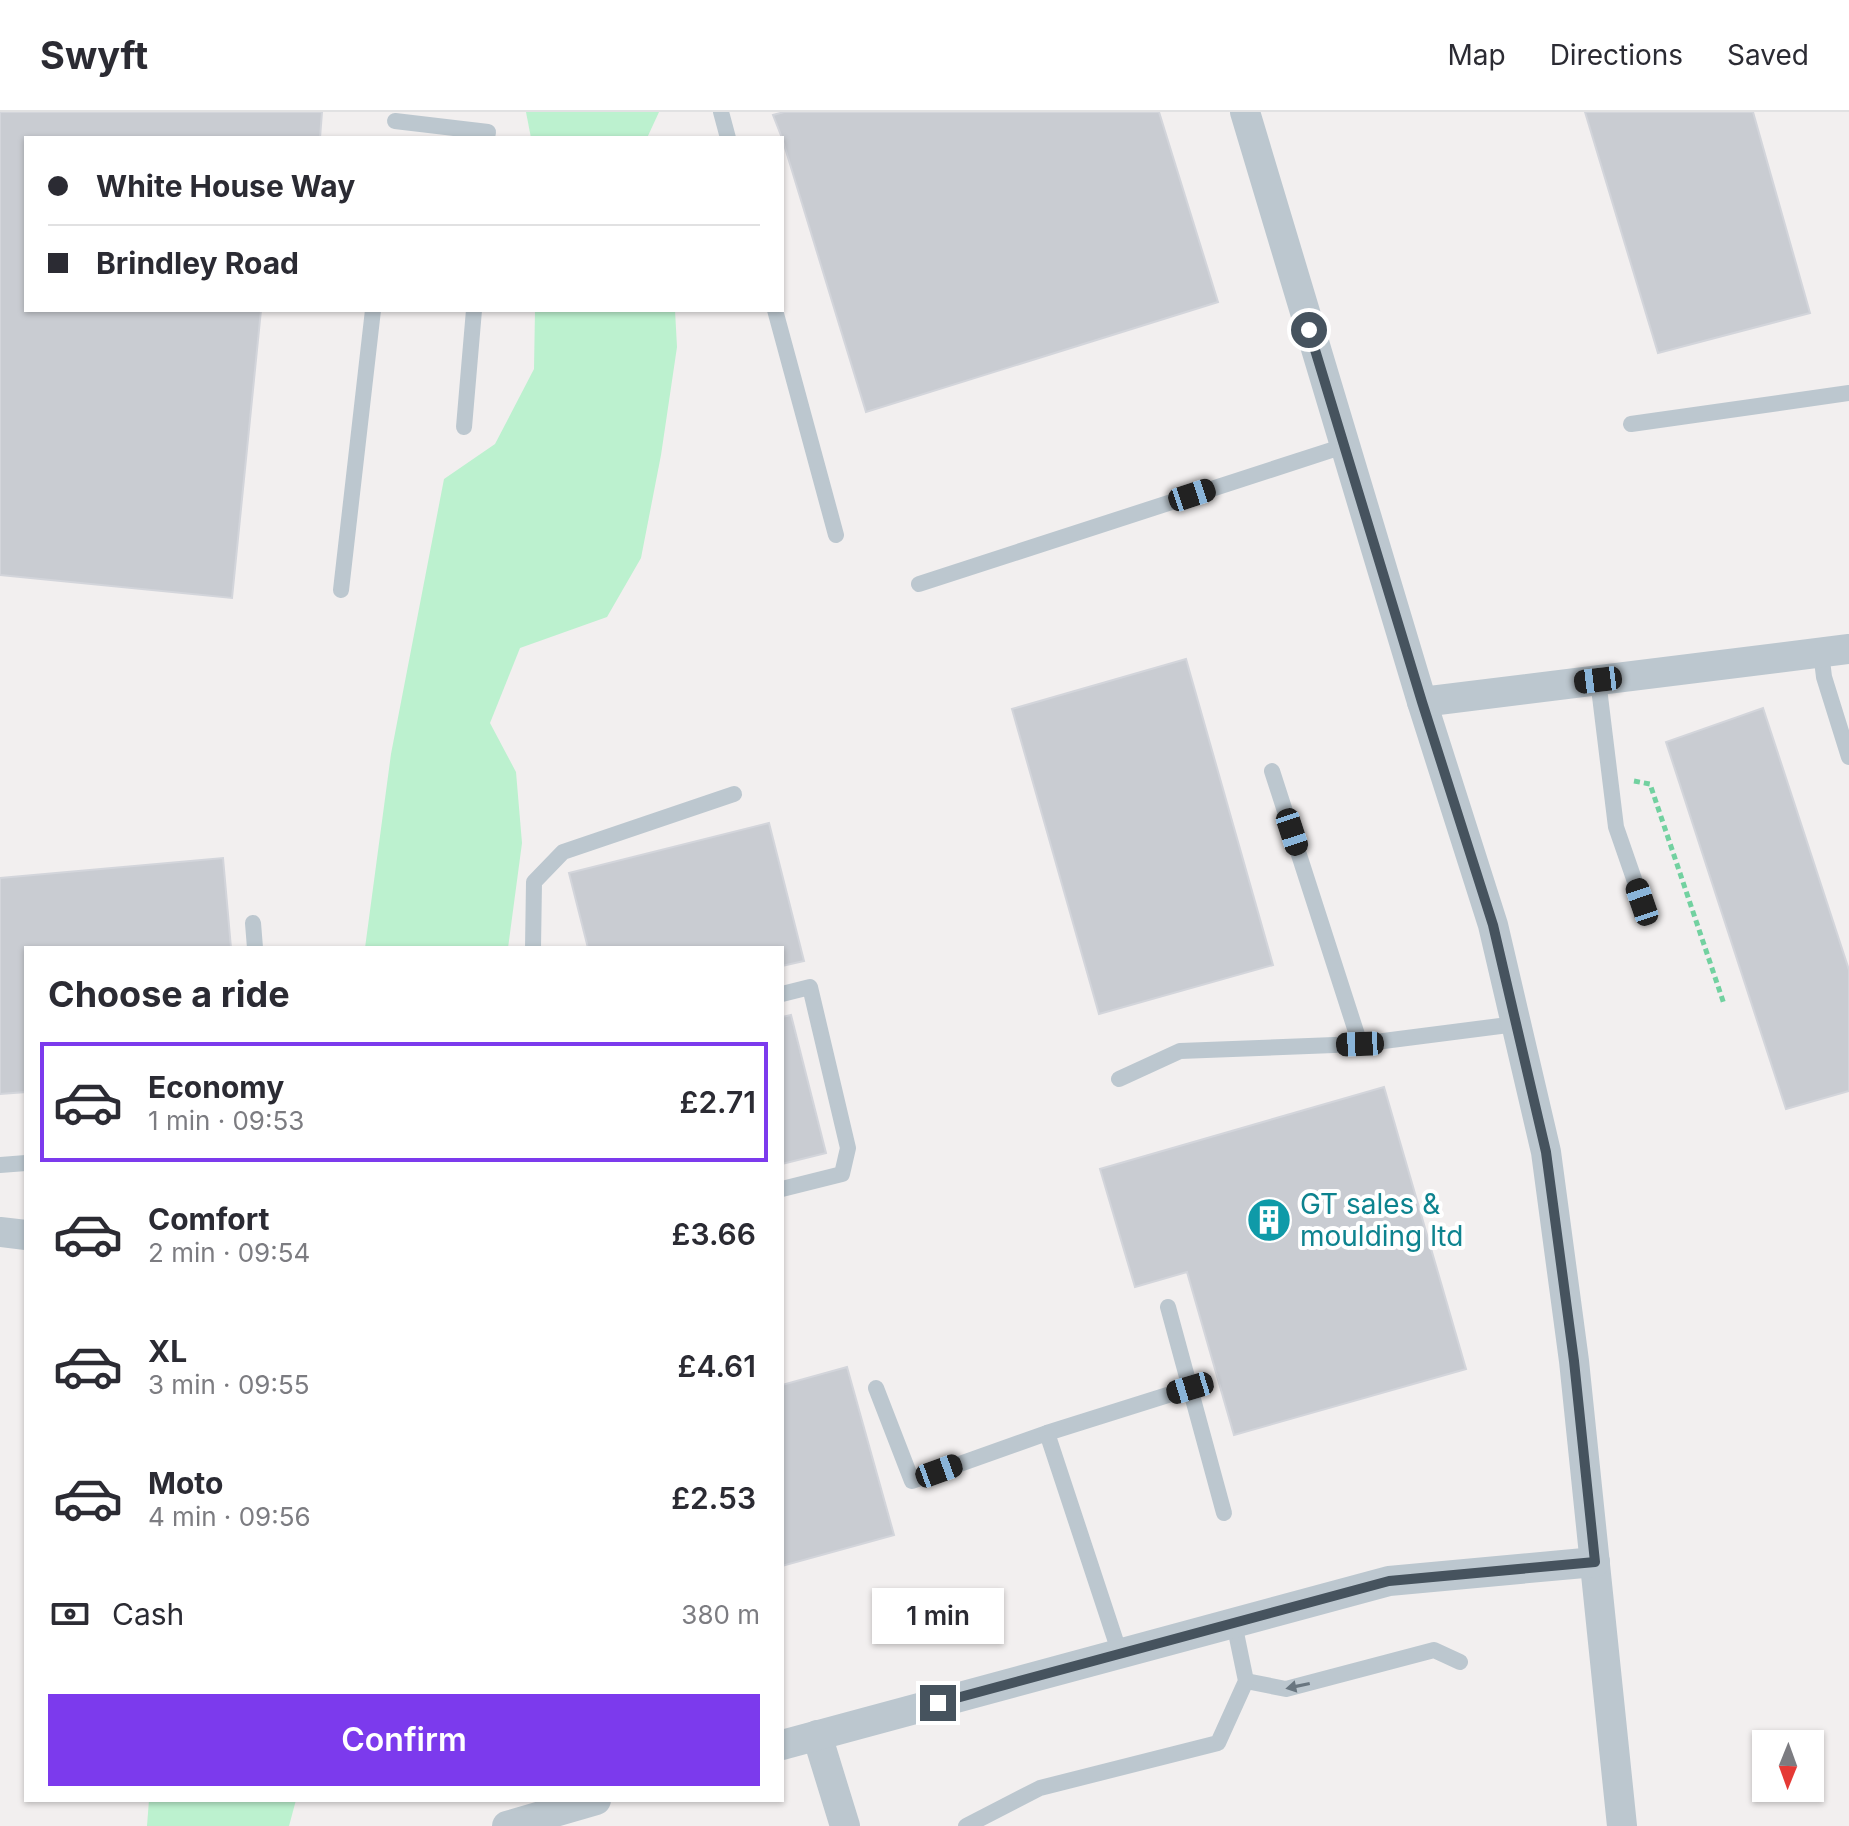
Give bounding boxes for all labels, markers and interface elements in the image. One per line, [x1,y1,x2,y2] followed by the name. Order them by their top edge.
[40,32,148,78] text: Swyft
[1447,38,1506,72] text: Map
[1550,38,1683,72] text: Directions
[1727,38,1809,72] text: Saved
[96,168,355,204] text: White House Way
[96,245,299,281] text: Brindley Road
[1291,312,1327,348] route start
[1165,476,1219,514] car
[1573,665,1623,695] car
[1273,805,1311,859] car
[1623,875,1661,929] car
[48,972,290,1016] text: Choose a ride
[1336,1031,1384,1057] car
[52,1066,124,1138] icon: car
[148,1069,284,1105] text: Economy
[680,1084,756,1120] text: £2.71
[148,1105,304,1136] text: 1 min · 09:53
[1300,1187,1463,1253] place label: GT sales & moulding ltd
[1245,1196,1293,1244] building icon: GT sales & moulding ltd
[52,1198,124,1270] icon: car
[148,1201,269,1237] text: Comfort
[672,1216,756,1252] text: £3.66
[148,1237,310,1268] text: 2 min · 09:54
[52,1330,124,1402] icon: car
[148,1333,187,1369] text: XL
[678,1348,756,1384] text: £4.61
[148,1369,310,1400] text: 3 min · 09:55
[1164,1370,1216,1406] car
[912,1452,966,1490] car
[52,1462,124,1534] icon: car
[148,1465,223,1501] text: Moto
[671,1480,756,1516] text: £2.53
[148,1501,311,1532] text: 4 min · 09:56
[872,1587,1004,1643] callout: 1 min
[48,1592,92,1636] icon: cash
[112,1596,184,1632] text: Cash
[681,1599,760,1630] text: 380 m
[906,1600,970,1631] text: 1 min
[1285,1680,1310,1692] one-way arrow
[920,1685,956,1721] route end
[48,1694,760,1786] button: Confirm
[1752,1730,1824,1802] north arrow
[1752,1730,1824,1802] map controls

